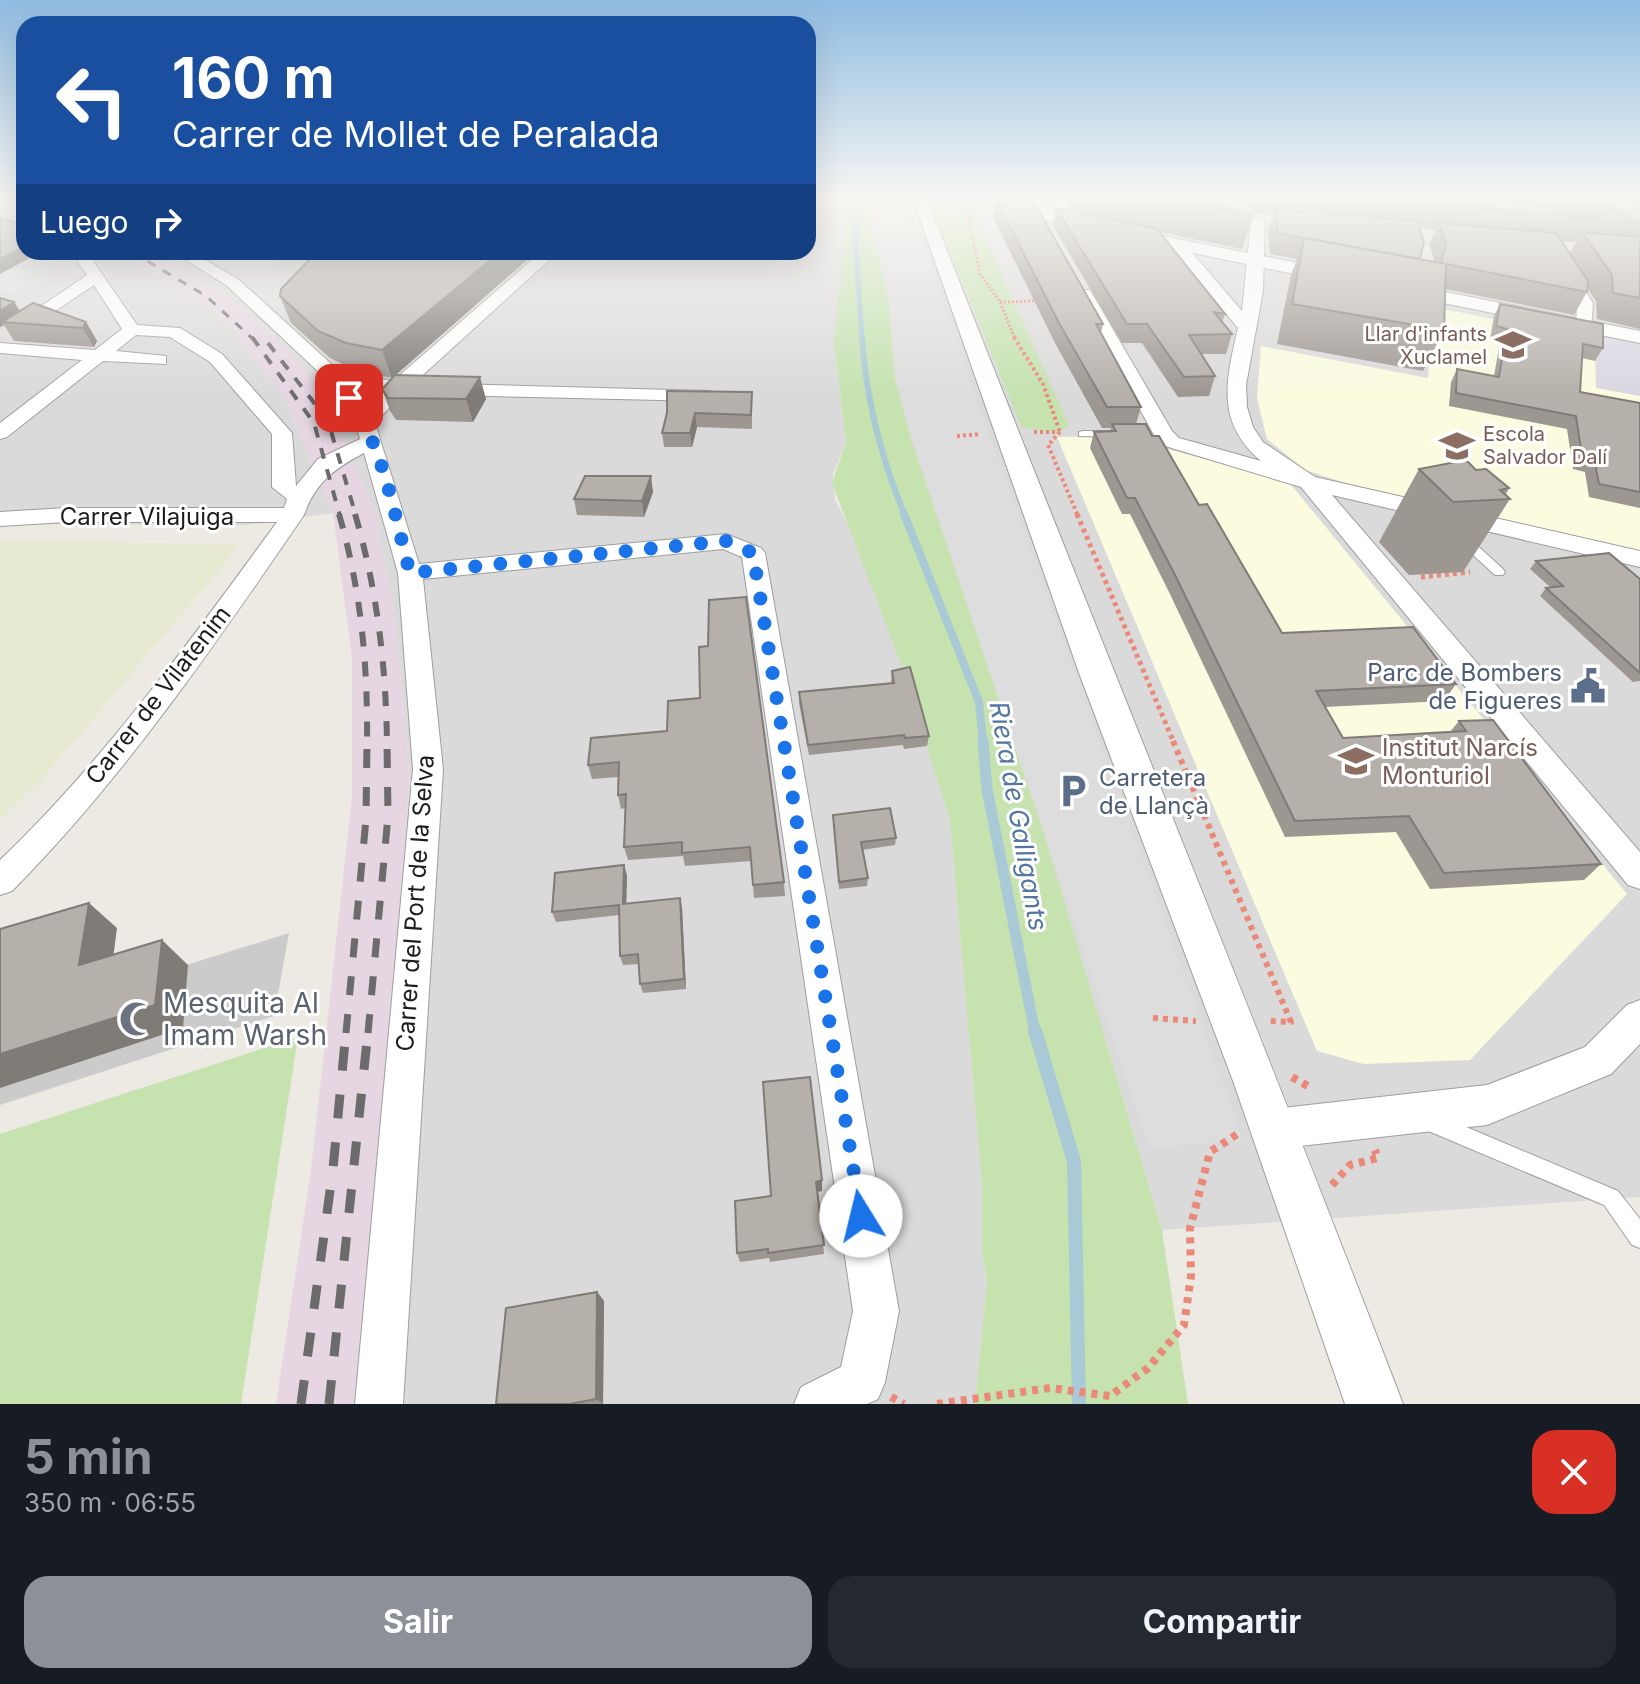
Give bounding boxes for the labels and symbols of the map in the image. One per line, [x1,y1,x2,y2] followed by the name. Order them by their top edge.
[1365,322,1487,369] place label: Llar d'infants Xuclamel
[1494,326,1532,364] school or university icon: Llar d'infants Xuclamel
[315,364,383,432] pin
[1483,422,1607,469] place label: Escola Salvador Dalí
[1438,427,1476,465] school or university icon: Escola Salvador Dalí
[60,502,234,531] street label: Carrer Vilajuiga
[79,600,237,790] street label: Carrer de Vilatenim
[1367,658,1562,715] place label: Parc de Bombers de Figueres
[1569,667,1607,705] public building icon: Parc de Bombers de Figueres
[984,699,1054,933] water label: Riera de Galligants
[1382,733,1538,790] place label: Institut Narcís Monturiol
[1337,742,1375,780] school or university icon: Institut Narcís Monturiol
[390,754,440,1052] street label: Carrer del Port de la Selva
[1099,763,1209,820] place label: Carretera de Llançà
[1054,772,1092,810] parking icon: Carretera de Llançà
[163,986,327,1052] place label: Mesquita Al Imam Warsh
[118,1000,156,1038] mosque icon: Mesquita Al Imam Warsh
[819,1174,903,1258] position arrow

